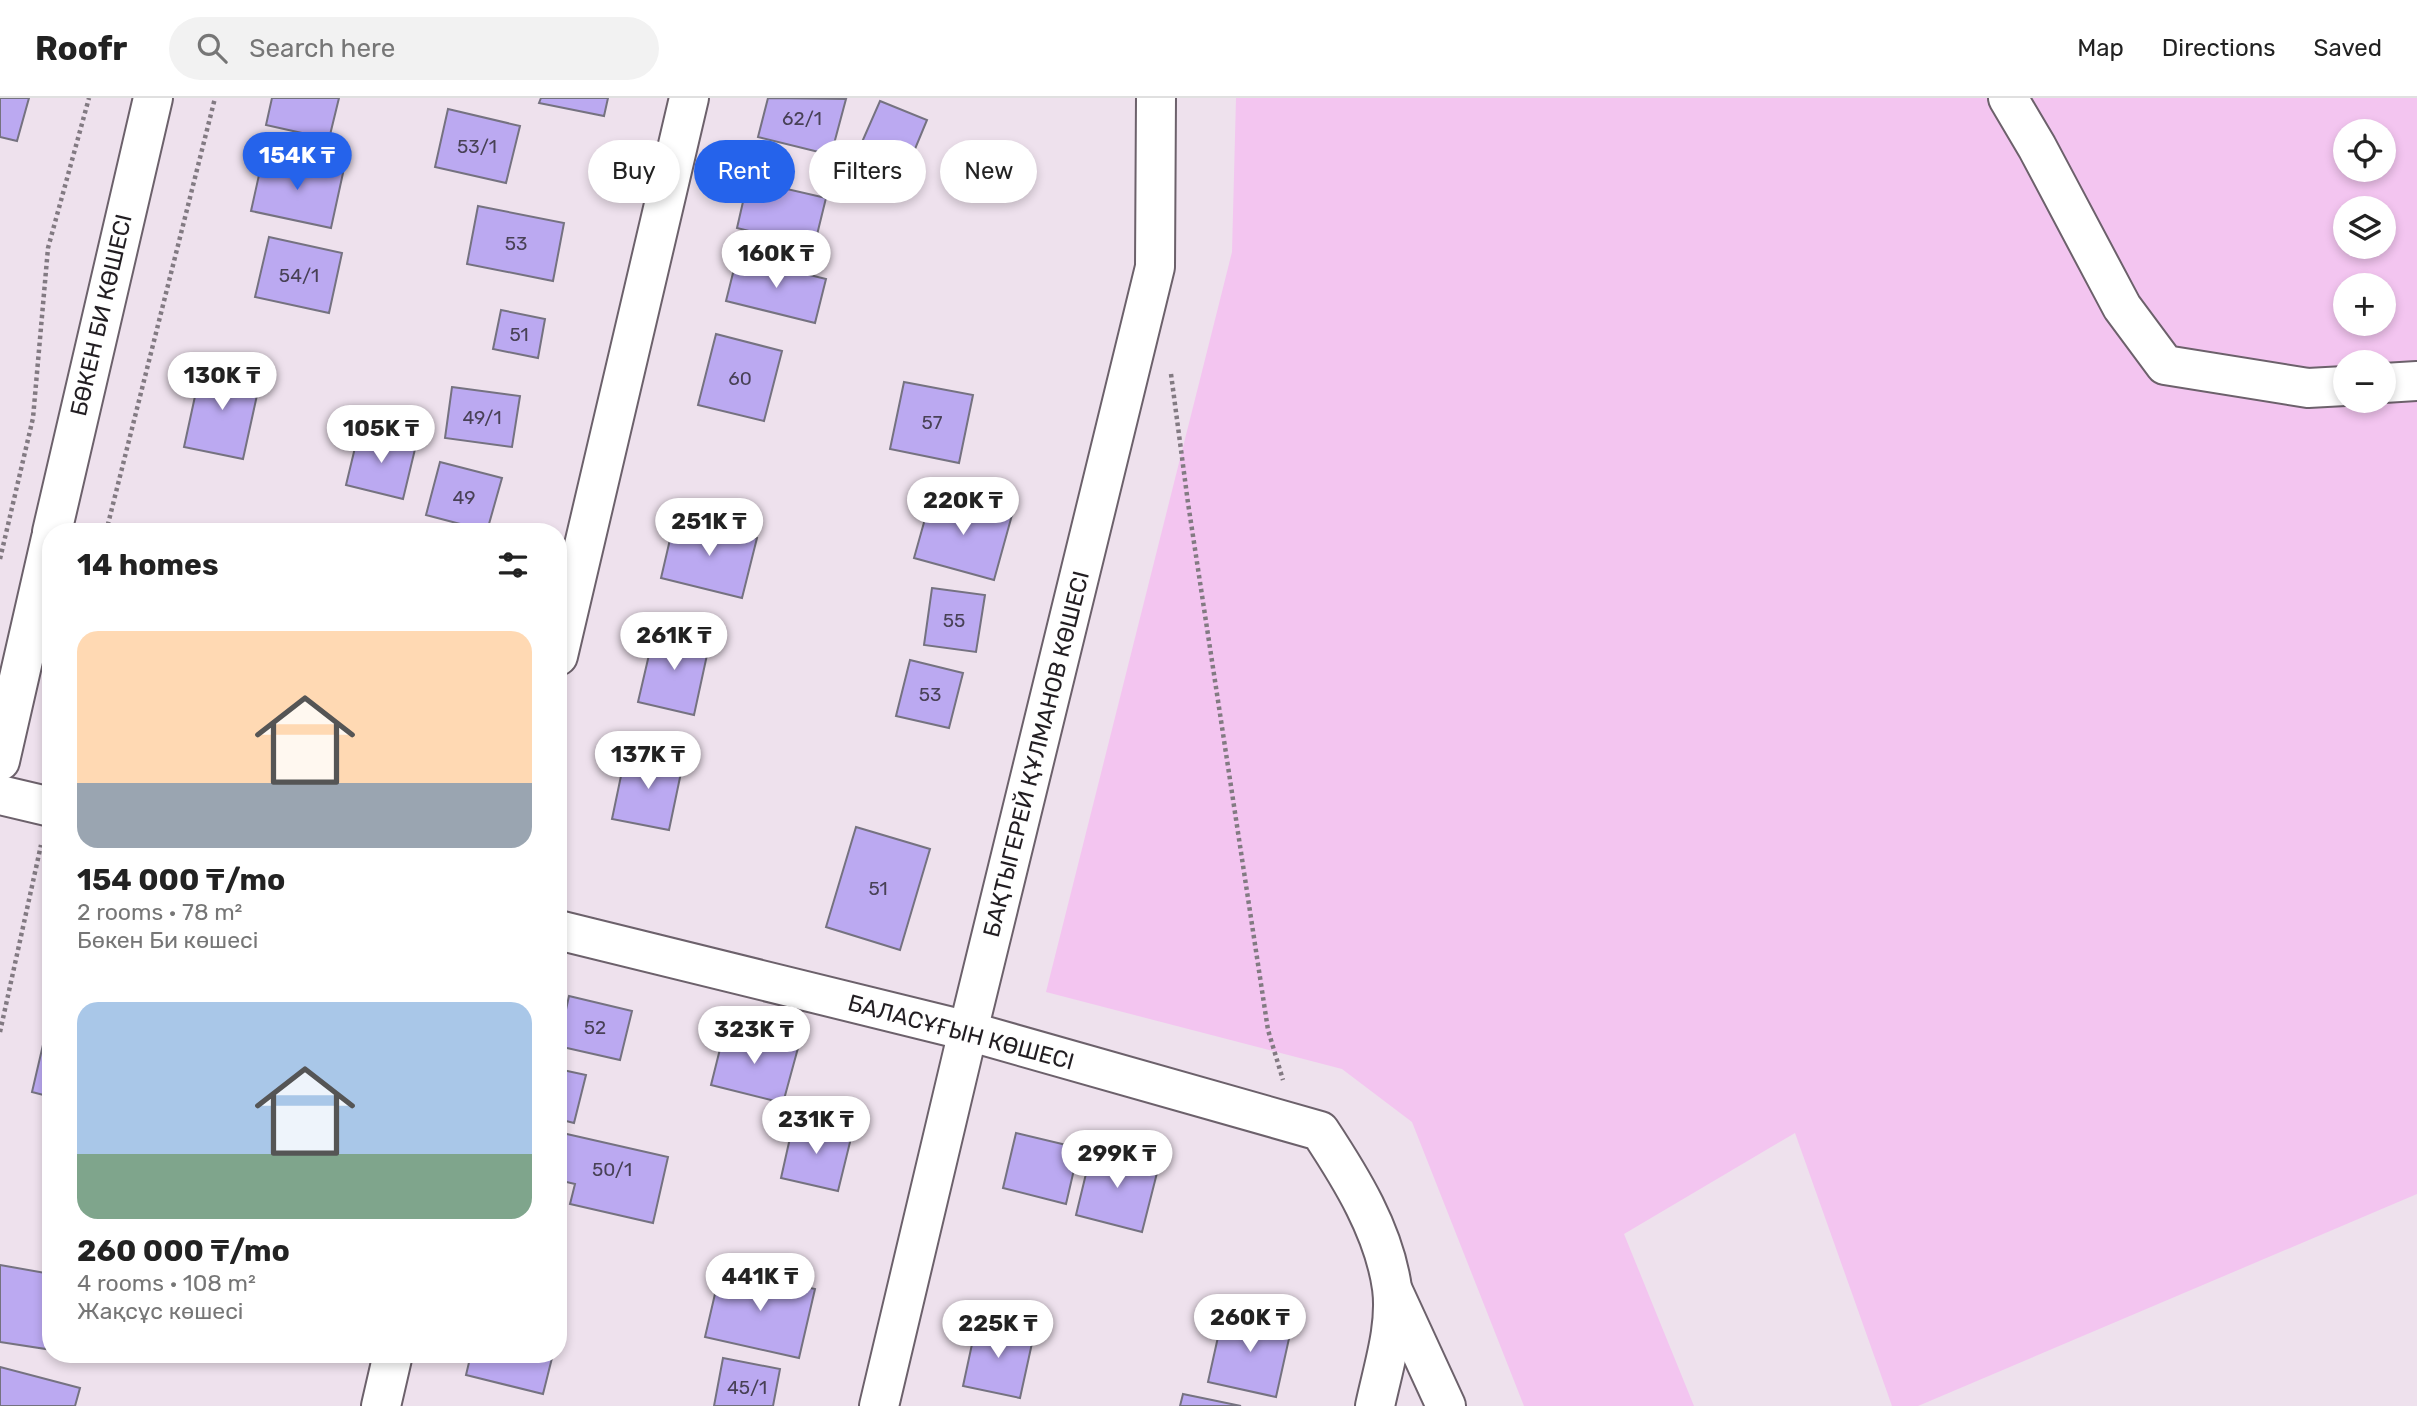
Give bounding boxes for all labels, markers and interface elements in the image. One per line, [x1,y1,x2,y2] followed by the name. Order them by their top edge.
[169,17,659,80] search box
[35,29,127,68] text: Roofr
[193,29,231,67] icon: search
[249,33,395,64] text: Search here
[2077,34,2124,62] text: Map
[2162,34,2275,62] text: Directions
[2313,34,2382,62] text: Saved
[782,107,822,130] house number: 62/1
[2333,119,2396,413] map controls
[2333,119,2396,182] button: locate
[240,132,354,192] pin: 154K ₸
[457,135,497,158] house number: 53/1
[588,140,680,203] chip: Buy
[694,140,795,203] chip: Rent
[809,140,926,203] chip: Filters
[940,140,1037,203] chip: New
[259,141,335,169] text: 154K ₸
[2333,196,2396,259] button: layers
[64,211,138,419] street label: БӨКЕН БИ КӨШЕСІ
[719,230,833,290] pin: 160K ₸
[505,232,527,255] house number: 53
[738,239,814,267] text: 160K ₸
[279,264,319,287] house number: 54/1
[2333,273,2396,336] button: +
[509,323,529,346] house number: 51
[2333,350,2396,413] button: −
[165,352,279,412] pin: 130K ₸
[184,361,260,389] text: 130K ₸
[728,367,752,390] house number: 60
[324,406,438,465] pin: 105K ₸
[462,406,502,429] house number: 49/1
[921,411,943,434] house number: 57
[343,414,419,442] text: 105K ₸
[906,478,1020,537] pin: 220K ₸
[453,486,475,509] house number: 49
[923,486,1003,514] text: 220K ₸
[652,498,766,558] pin: 251K ₸
[671,507,747,535] text: 251K ₸
[494,546,532,584] icon: filters
[77,547,219,583] text: 14 homes
[977,568,1095,940] street label: БАҚТЫГЕРЕЙ ҚҰЛМАНОВ КӨШЕСІ
[943,609,965,632] house number: 55
[617,612,731,672] pin: 261K ₸
[636,621,712,649] text: 261K ₸
[242,677,368,803] icon: home
[919,683,941,706] house number: 53
[591,732,705,791] pin: 137K ₸
[611,740,685,768] text: 137K ₸
[77,862,285,898] text: 154 000 ₸/mo
[868,877,888,900] house number: 51
[77,898,242,926] text: 2 rooms · 78 m²
[77,926,258,954] text: Бөкен Би көшесі
[845,988,1077,1076] street label: БАЛАСҰҒЫН КӨШЕСІ
[697,1006,811,1066] pin: 323K ₸
[714,1015,794,1043] text: 323K ₸
[584,1016,606,1039] house number: 52
[242,1048,368,1174] icon: home
[759,1096,873,1156] pin: 231K ₸
[778,1105,854,1133] text: 231K ₸
[1060,1130,1174,1190] pin: 299K ₸
[1078,1139,1156,1167] text: 299K ₸
[592,1158,632,1181] house number: 50/1
[77,1233,290,1269] text: 260 000 ₸/mo
[703,1254,817,1313] pin: 441K ₸
[722,1262,798,1290] text: 441K ₸
[77,1269,256,1297] text: 4 rooms · 108 m²
[1193,1294,1307,1354] pin: 260K ₸
[77,1297,243,1325] text: Жақсұс көшесі
[941,1300,1055,1360] pin: 225K ₸
[1210,1303,1290,1331] text: 260K ₸
[958,1309,1038,1337] text: 225K ₸
[727,1376,767,1399] house number: 45/1

